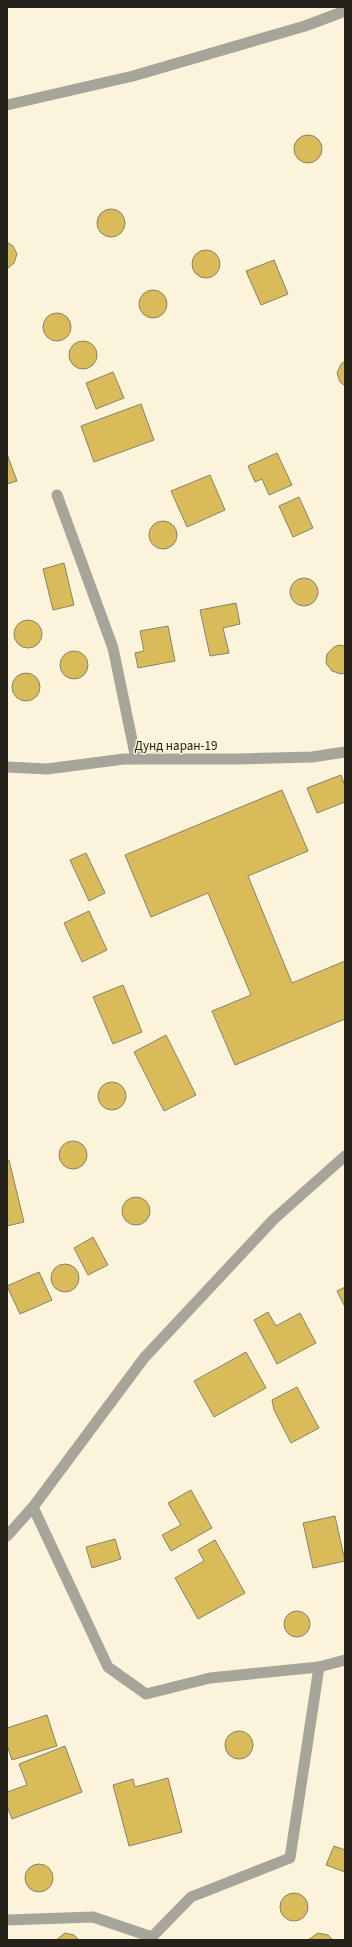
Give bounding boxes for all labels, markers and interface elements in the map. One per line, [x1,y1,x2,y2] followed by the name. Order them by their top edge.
[135,737,218,755] street label: Дунд наран-19

